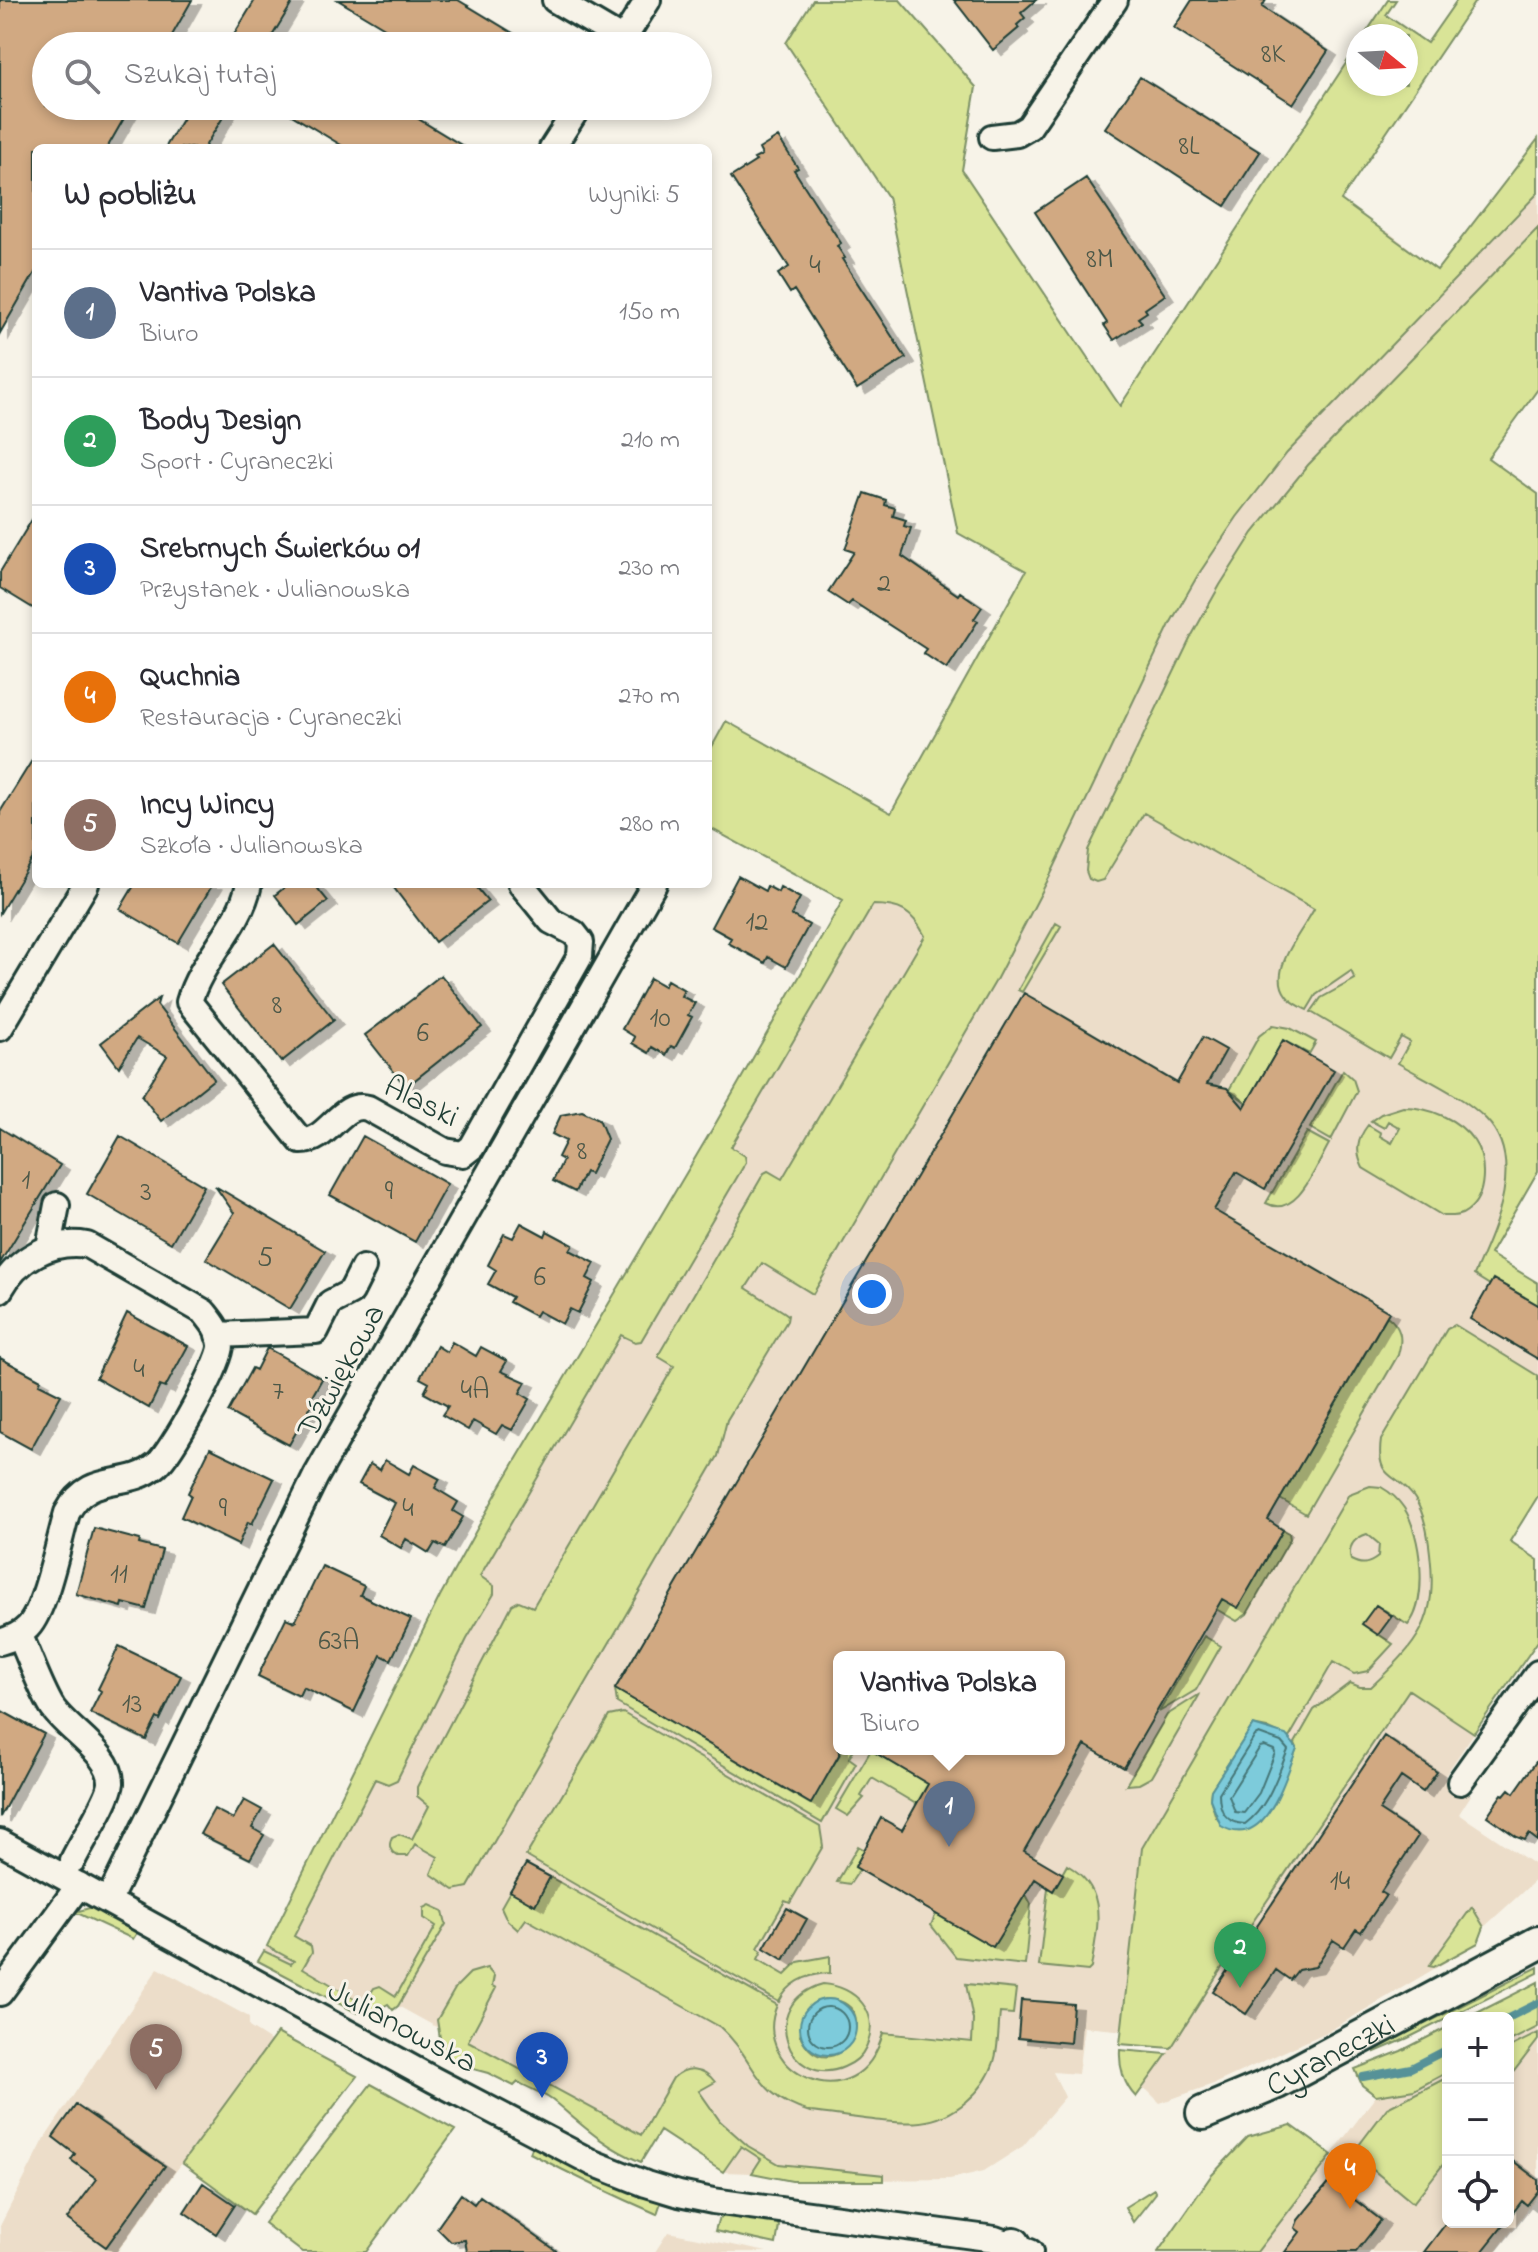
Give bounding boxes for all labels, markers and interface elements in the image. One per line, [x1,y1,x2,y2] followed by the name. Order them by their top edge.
[1346,24,1418,96] north arrow
[32,32,712,120] search box
[1261,35,1285,76] house number: 8K
[60,54,104,98] icon: search
[124,54,275,98] text: Szukaj tutaj
[1179,127,1200,168] house number: 8L
[64,171,196,221] text: W pobliżu
[588,177,680,215] text: Wyniki: 5
[1086,240,1114,281] house number: 8M
[809,246,821,287] house number: 4
[140,272,316,316] text: Vantiva Polska
[86,294,94,332] text: 1
[619,294,680,332] text: 150 m
[140,316,199,354] text: Biuro
[140,400,301,444] text: Body Design
[84,422,96,460] text: 2
[621,422,680,460] text: 210 m
[140,444,334,482] text: Sport · Cyraneczki
[140,528,420,572] text: Srebrnych Świerków 01
[85,550,95,588] text: 3
[618,550,680,588] text: 230 m
[877,564,891,605] house number: 2
[140,572,410,610] text: Przystanek · Julianowska
[140,656,240,700] text: Quchnia
[85,678,95,716] text: 4
[618,678,680,716] text: 270 m
[140,700,402,738] text: Restauracja · Cyraneczki
[140,784,274,828] text: Incy Wincy
[83,806,97,844] text: 5
[619,806,680,844] text: 280 m
[140,828,363,866] text: Szkoła · Julianowska
[746,903,768,944] house number: 12
[272,986,282,1027] house number: 8
[649,999,671,1040] house number: 10
[417,1014,429,1055] house number: 6
[375,1065,466,1141] street label: Alaski
[577,1132,587,1173] house number: 8
[22,1161,31,1202] house number: 1
[385,1172,394,1213] house number: 9
[140,1173,152,1214] house number: 3
[257,1238,273,1279] house number: 5
[534,1258,546,1299] house number: 6
[852,1274,892,1314] your location
[286,1296,399,1448] street label: Dźwiękowa
[133,1350,145,1391] house number: 4
[461,1371,489,1412] house number: 4A
[272,1372,284,1413] house number: 7
[219,1489,228,1530] house number: 9
[402,1489,414,1530] house number: 4
[110,1555,128,1596] house number: 11
[318,1622,360,1663] house number: 63A
[833,1651,1065,1755] popup
[861,1662,1037,1706] text: Vantiva Polska
[122,1685,142,1726] house number: 13
[861,1706,920,1744] text: Biuro
[923,1781,975,1847] pin: 1
[1330,1862,1351,1903] house number: 14
[1214,1922,1266,1988] pin: 2
[318,1969,484,2087] street label: Julianowska
[1260,2003,1404,2111] street label: Cyraneczki
[1442,2012,1514,2228] map controls
[1442,2012,1514,2084] button: +
[130,2024,182,2090] pin: 5
[516,2032,568,2098] pin: 3
[1442,2084,1514,2156] button: −
[1324,2143,1376,2209] pin: 4
[1442,2156,1514,2228] button: locate

